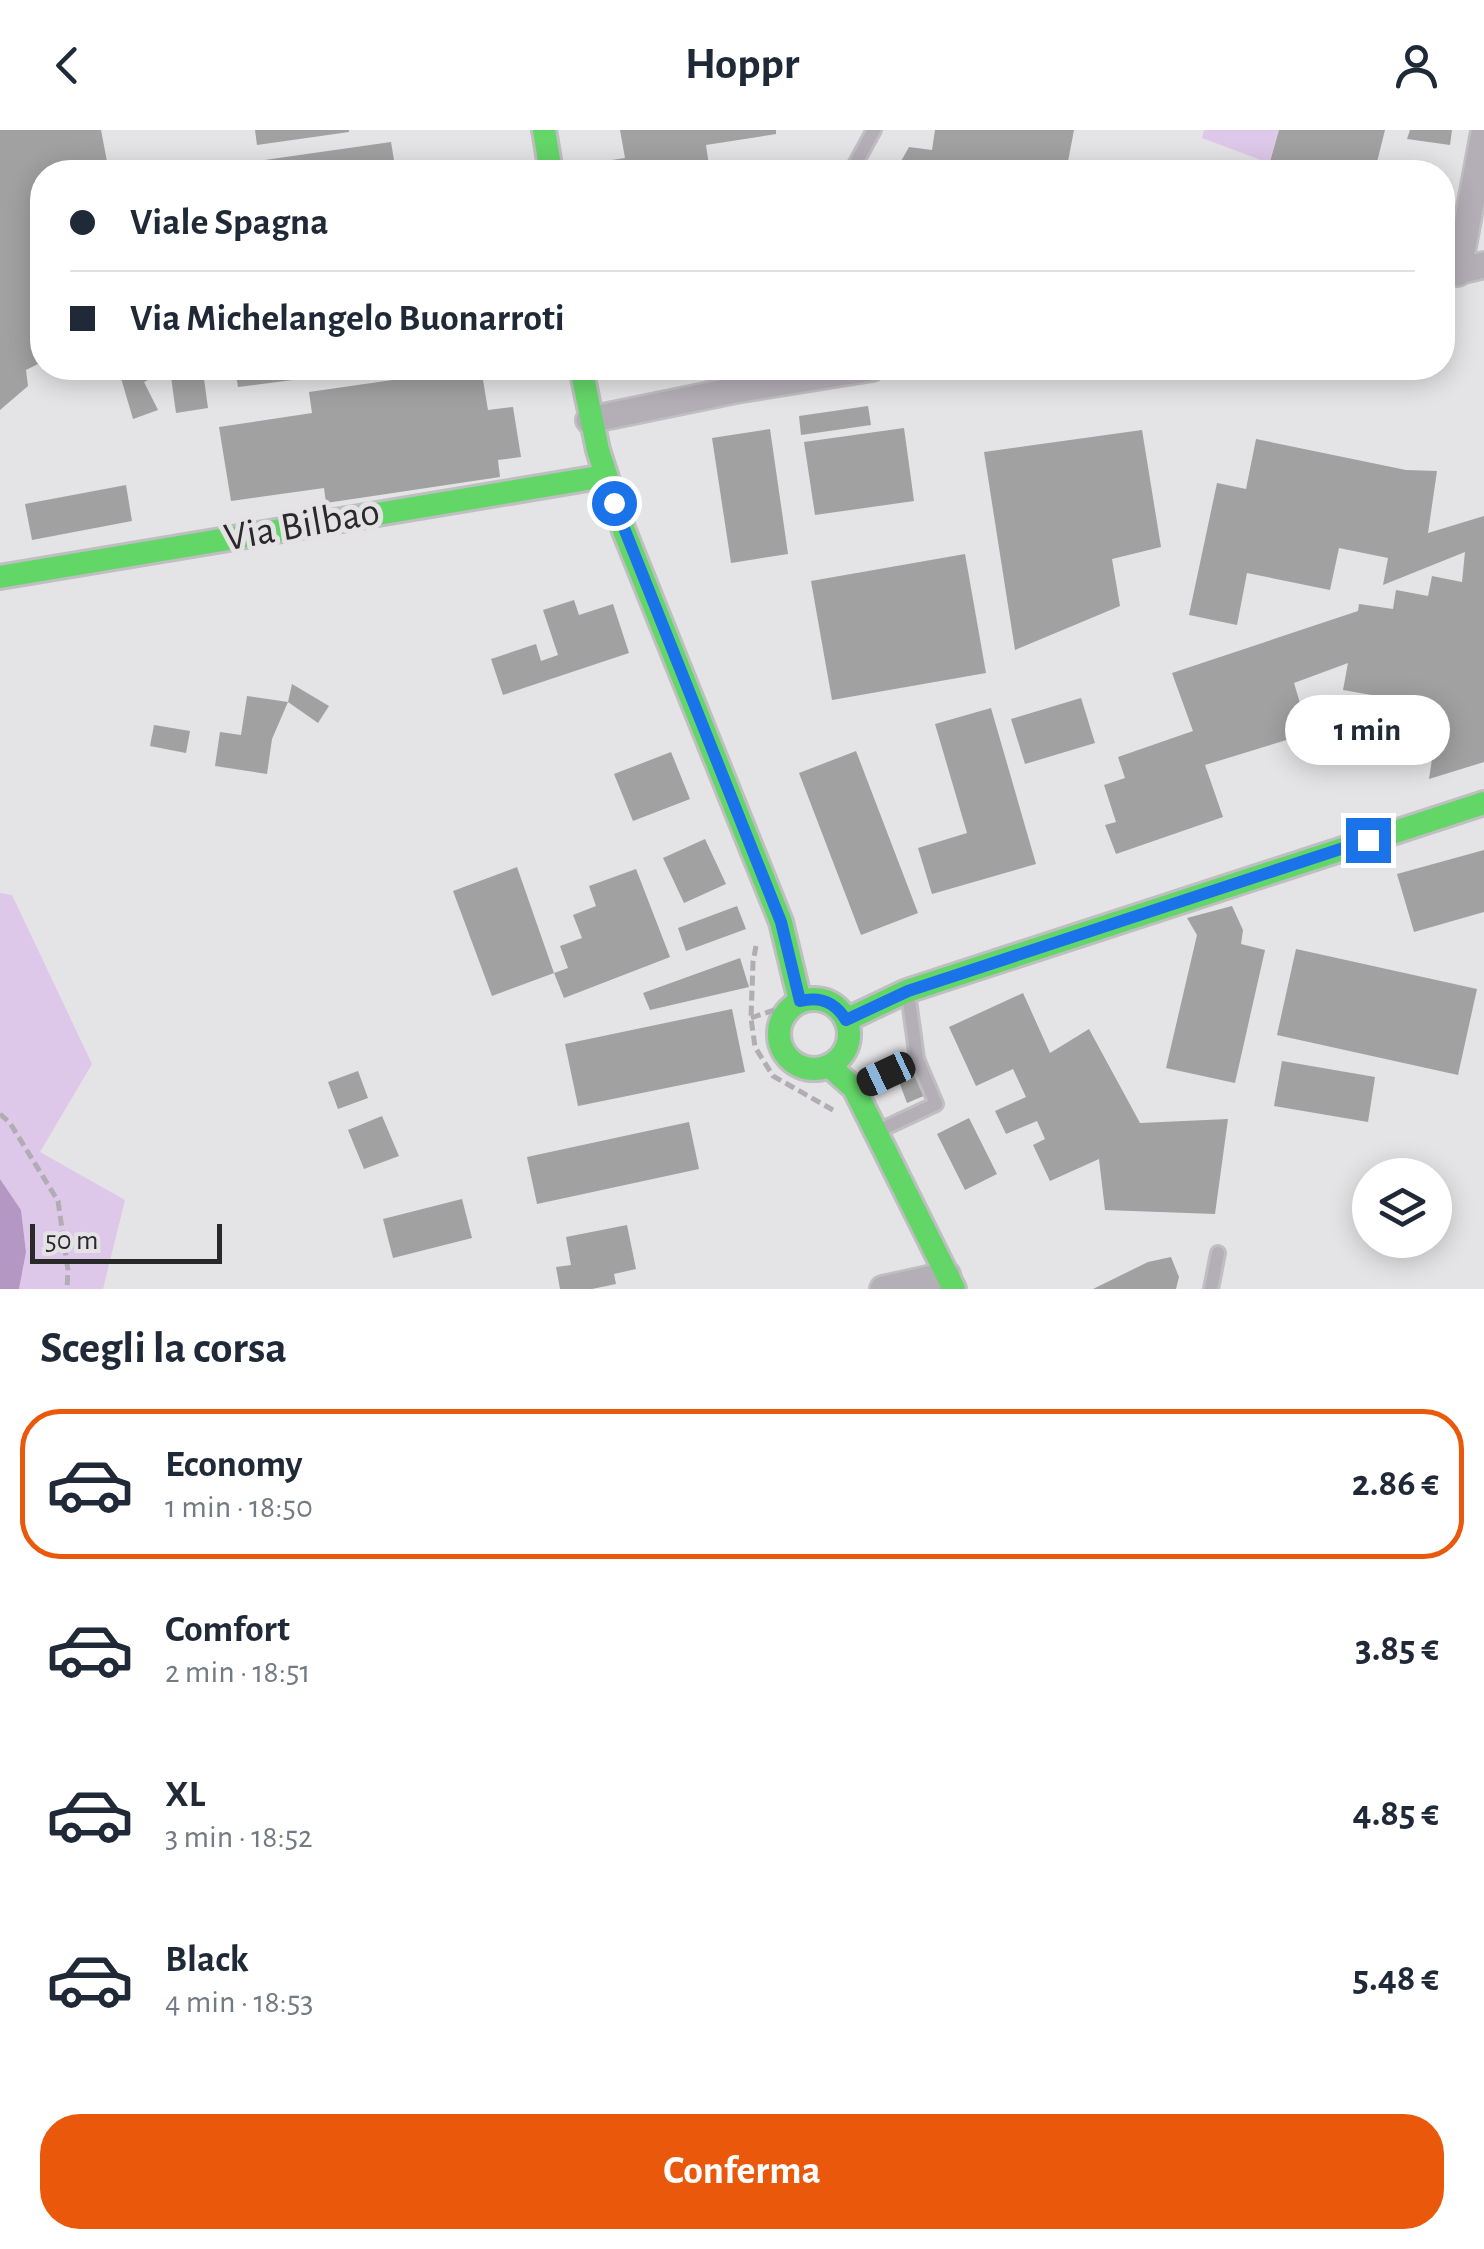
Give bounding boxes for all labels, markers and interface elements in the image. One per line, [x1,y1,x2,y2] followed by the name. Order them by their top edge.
[40,38,95,93] icon: back
[1389,38,1444,93] icon: person
[685,42,799,87] text: Hoppr
[130,204,328,242] text: Viale Spagna
[130,300,565,338] text: Via Michelangelo Buonarroti
[592,481,637,526] route start
[221,492,383,558] street label: Via Bilbao
[1286,695,1450,765] callout: 1 min
[1334,714,1401,746] text: 1 min
[1346,818,1391,863] route end
[852,1048,920,1100] car
[1352,1158,1452,1258] map controls
[1352,1158,1452,1258] button: layers
[30,1219,222,1264] scale bar
[45,1227,99,1255] text: 50 m
[40,1326,287,1371] text: Scegli la corsa
[45,1439,135,1529] icon: car
[165,1446,303,1484] text: Economy
[1352,1465,1439,1503] text: 2.86 €
[165,1491,313,1523] text: 1 min · 18:50
[45,1604,135,1694] icon: car
[165,1611,290,1649] text: Comfort
[1355,1630,1439,1668] text: 3.85 €
[165,1656,310,1688] text: 2 min · 18:51
[45,1769,135,1859] icon: car
[165,1776,205,1814] text: XL
[1353,1795,1439,1833] text: 4.85 €
[165,1821,313,1853] text: 3 min · 18:52
[45,1934,135,2024] icon: car
[165,1941,249,1979] text: Black
[1353,1960,1439,1998] text: 5.48 €
[165,1986,313,2018] text: 4 min · 18:53
[40,2114,1444,2229] button: Conferma

